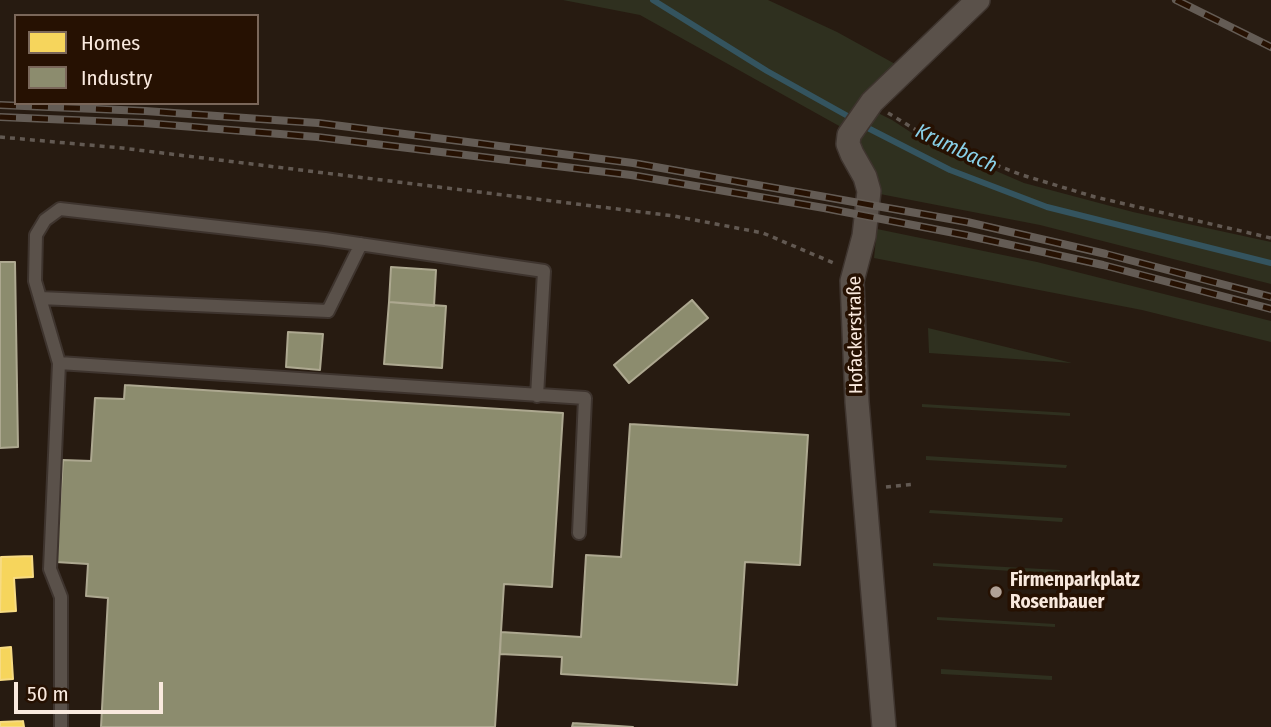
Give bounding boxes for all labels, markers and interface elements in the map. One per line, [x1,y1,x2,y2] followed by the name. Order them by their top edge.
[14,14,259,105] legend
[81,30,140,56] text: Homes
[81,65,152,91] text: Industry
[911,119,1001,179] water label: Krumbach
[844,276,868,394] street label: Hofackerstraße
[1010,570,1140,614] place label: Firmenparkplatz Rosenbauer
[988,584,1004,600] marker: Firmenparkplatz Rosenbauer
[18,668,166,712] scale bar
[27,681,69,707] text: 50 m

